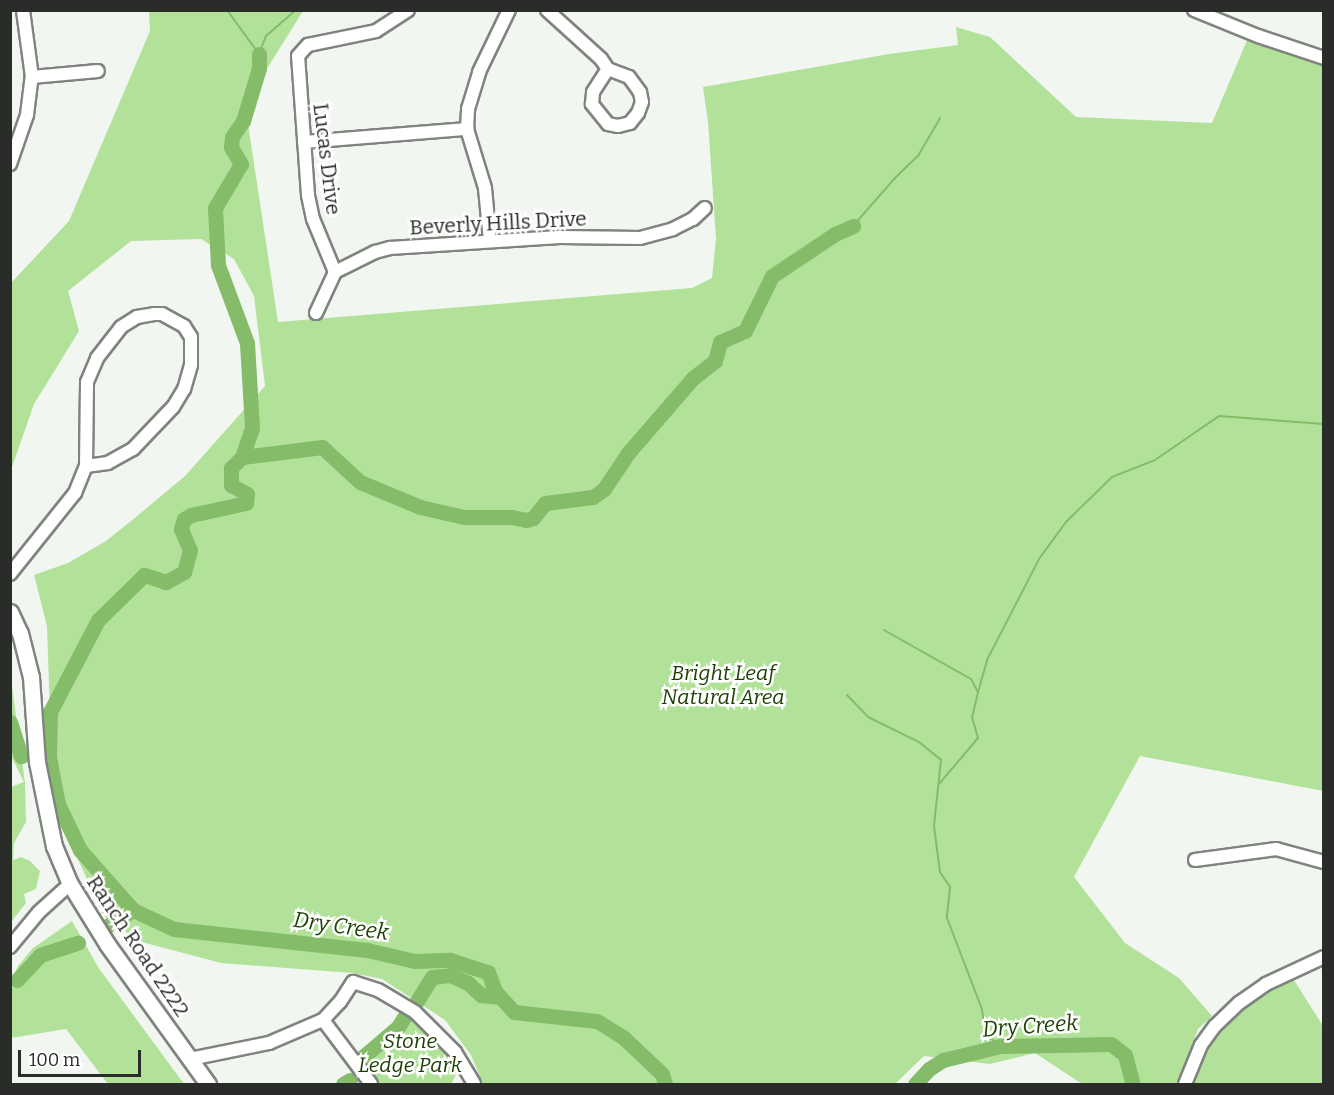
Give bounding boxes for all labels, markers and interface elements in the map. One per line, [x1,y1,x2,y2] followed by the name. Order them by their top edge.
[308,102,346,216] street label: Lucas Drive
[409,206,587,240] street label: Beverly Hills Drive
[661,660,785,710] park label: Bright Leaf Natural Area
[81,870,195,1022] street label: Ranch Road 2222
[292,906,390,946] water label: Dry Creek
[981,1009,1079,1043] water label: Dry Creek
[358,1028,462,1078] park label: Stone Ledge Park
[21,1038,144,1076] scale bar
[29,1049,80,1071] text: 100 m

